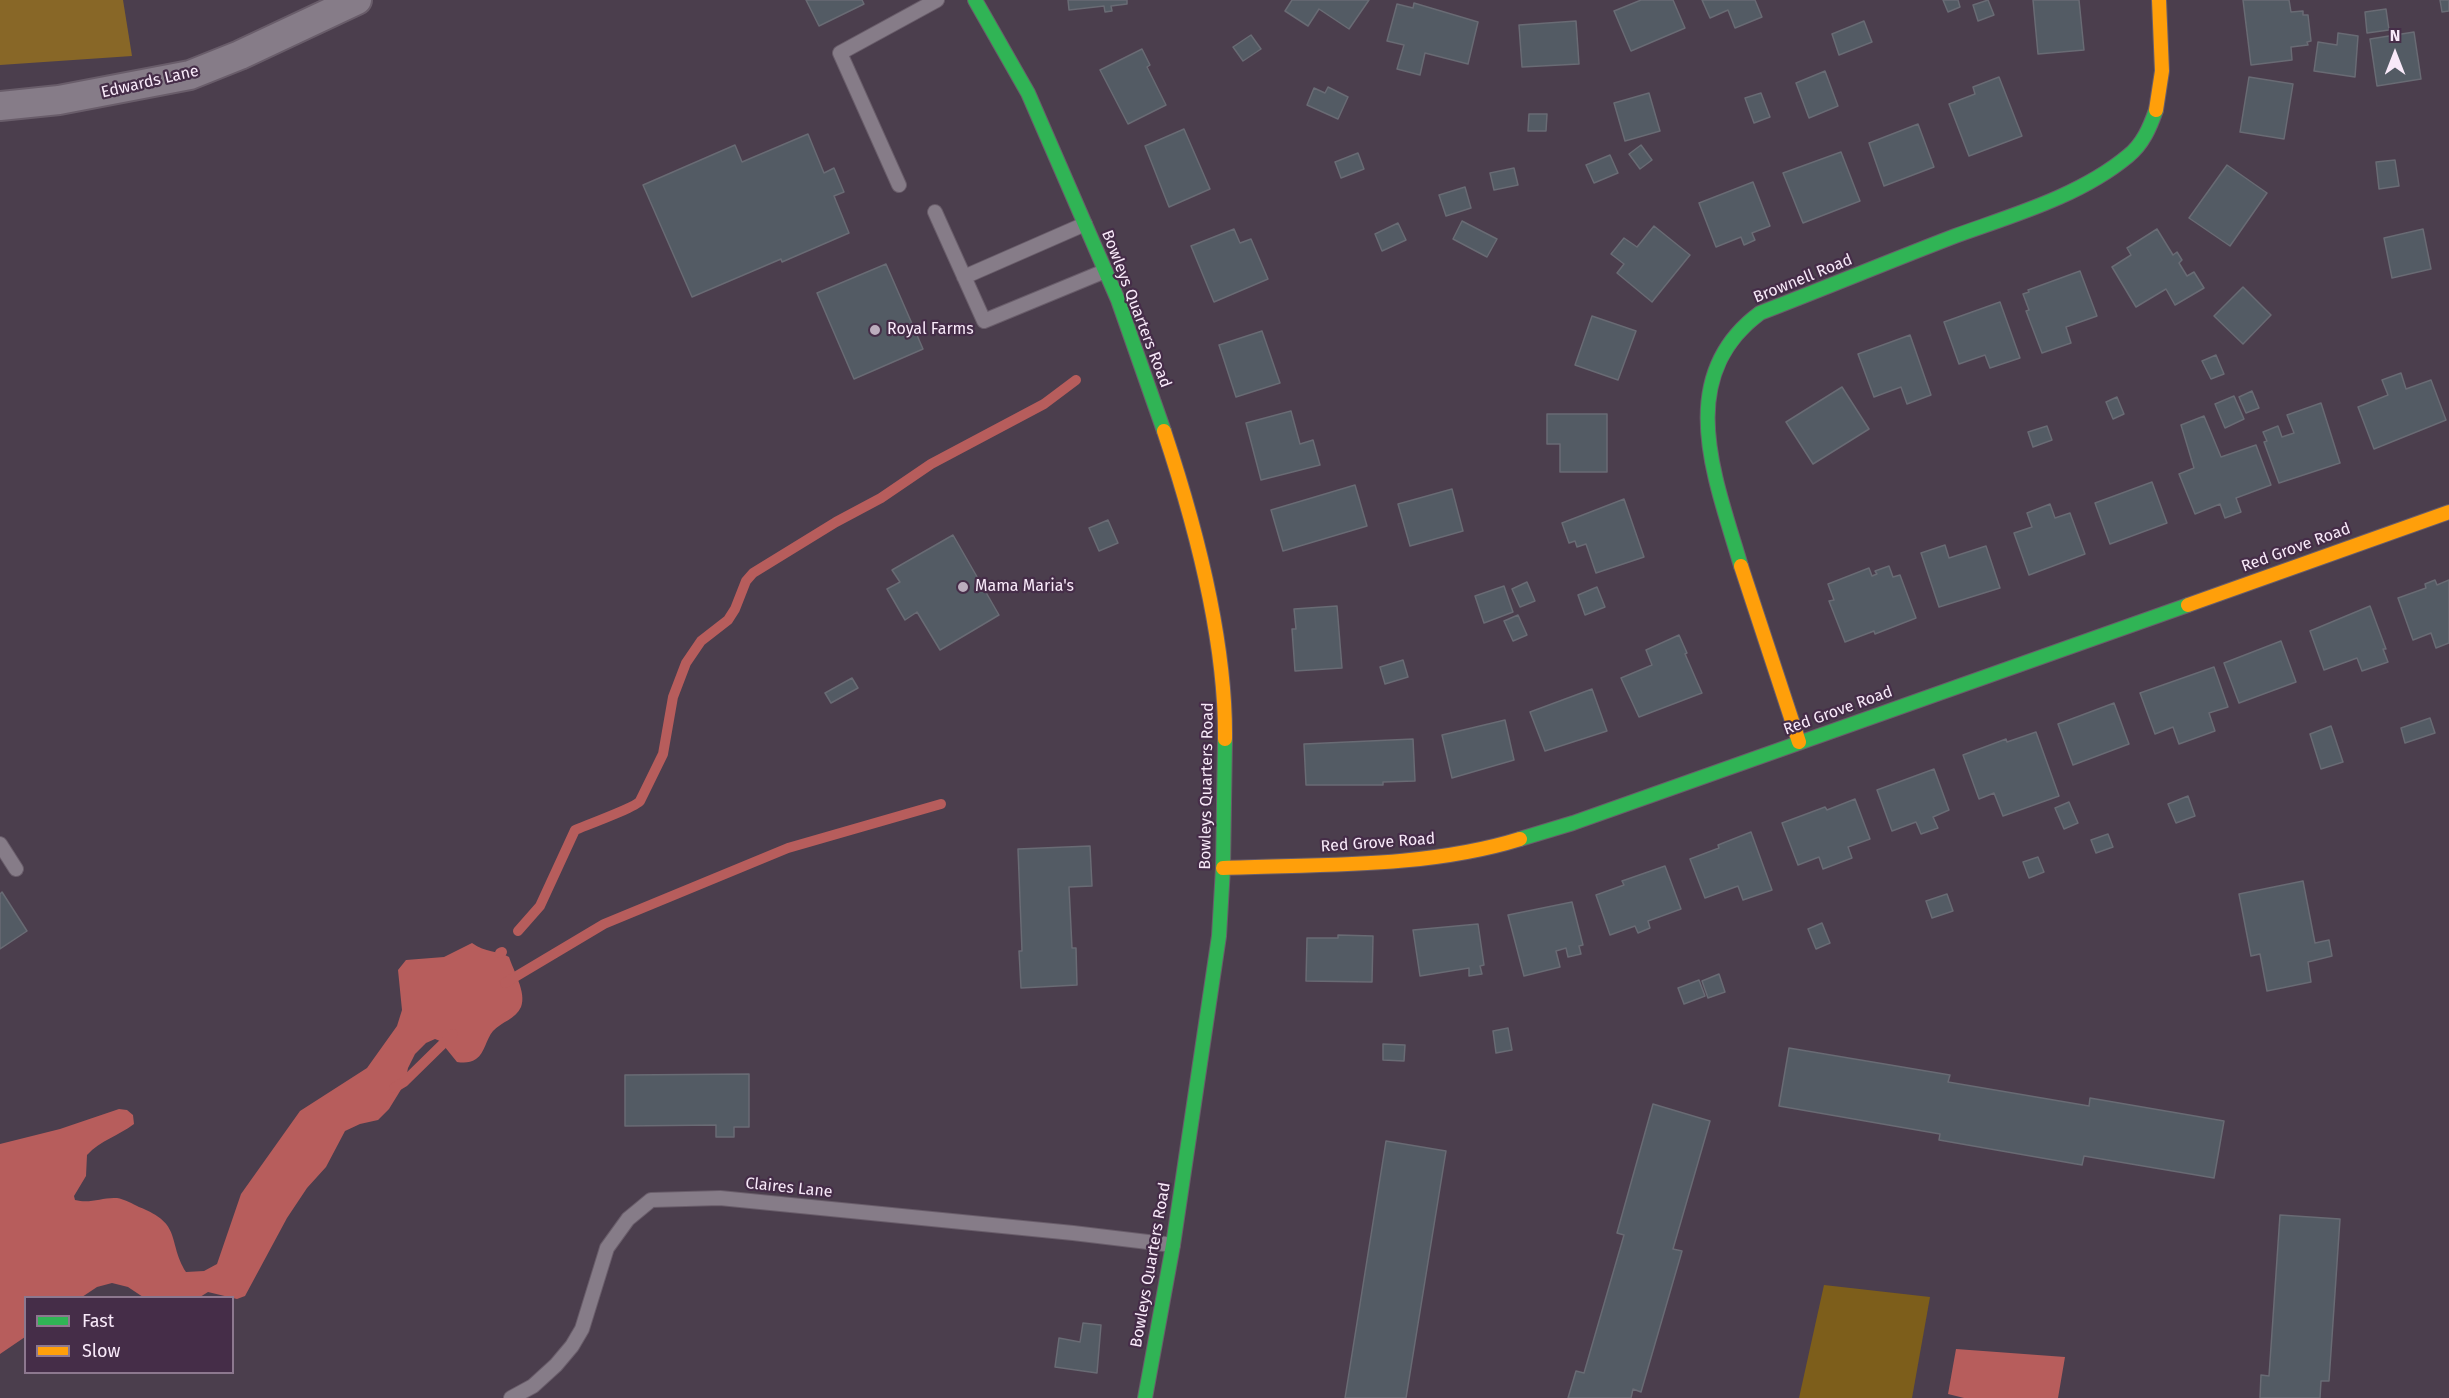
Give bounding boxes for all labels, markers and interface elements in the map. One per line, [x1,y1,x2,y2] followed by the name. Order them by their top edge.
[2365,24,2425,84] north arrow
[2390,26,2400,45] text: N
[99,61,201,103] street label: Edwards Lane
[1097,227,1175,391] street label: Bowleys Quarters Road
[1751,250,1855,308] street label: Brownell Road
[887,320,974,340] place label: Royal Farms
[868,323,882,337] marker: Royal Farms
[2239,519,2353,577] street label: Red Grove Road
[975,577,1074,597] place label: Mama Maria's
[956,580,970,594] marker: Mama Maria's
[1781,682,1895,740] street label: Red Grove Road
[1196,702,1218,870] street label: Bowleys Quarters Road
[1320,829,1436,857] street label: Red Grove Road
[745,1174,833,1202] street label: Claires Lane
[1127,1181,1175,1349] street label: Bowleys Quarters Road
[24,1296,234,1374] legend
[82,1310,114,1332] text: Fast
[82,1340,120,1362] text: Slow

